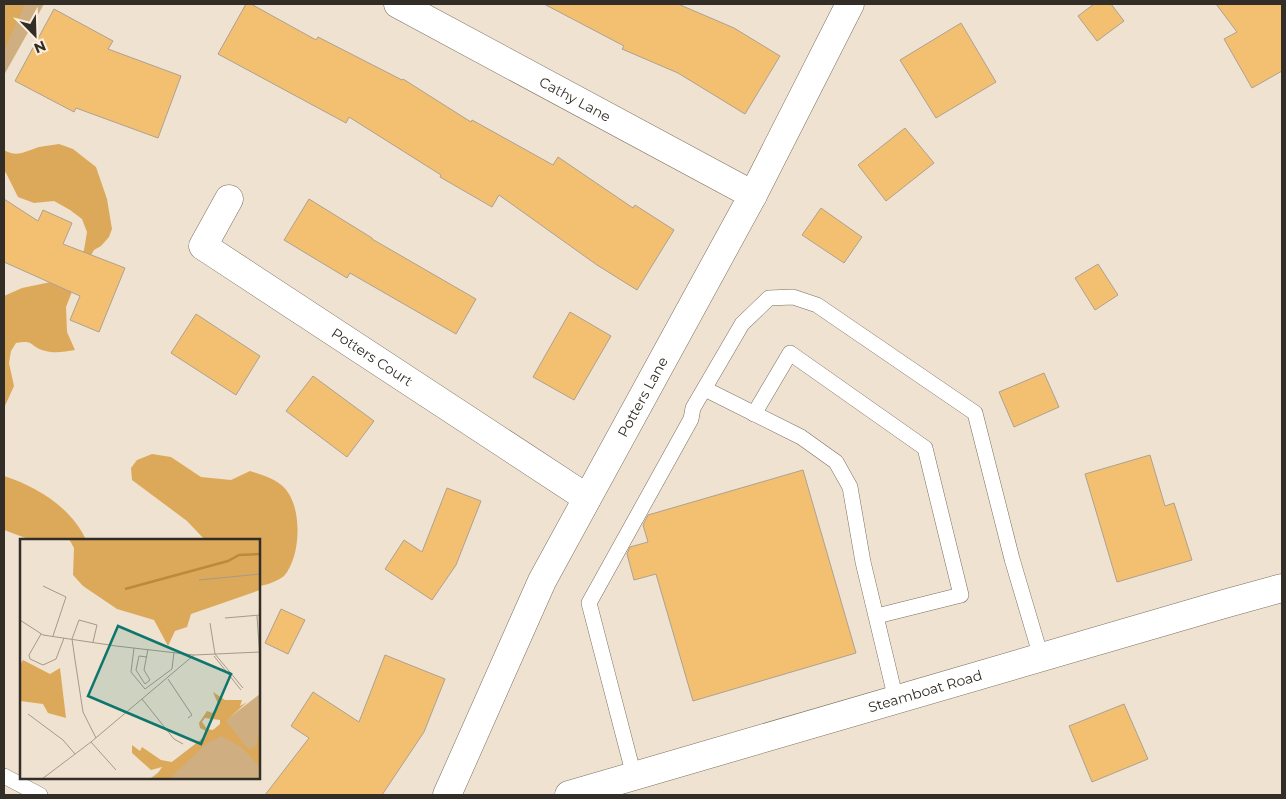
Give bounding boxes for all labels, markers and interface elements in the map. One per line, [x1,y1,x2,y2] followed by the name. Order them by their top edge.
[10,10,60,60] north arrow
[31,36,49,57] text: N
[536,73,614,126] street label: Cathy Lane
[328,324,416,390] street label: Potters Court
[614,354,672,440] street label: Potters Lane
[20,539,260,779] inset map
[866,666,984,716] street label: Steamboat Road

